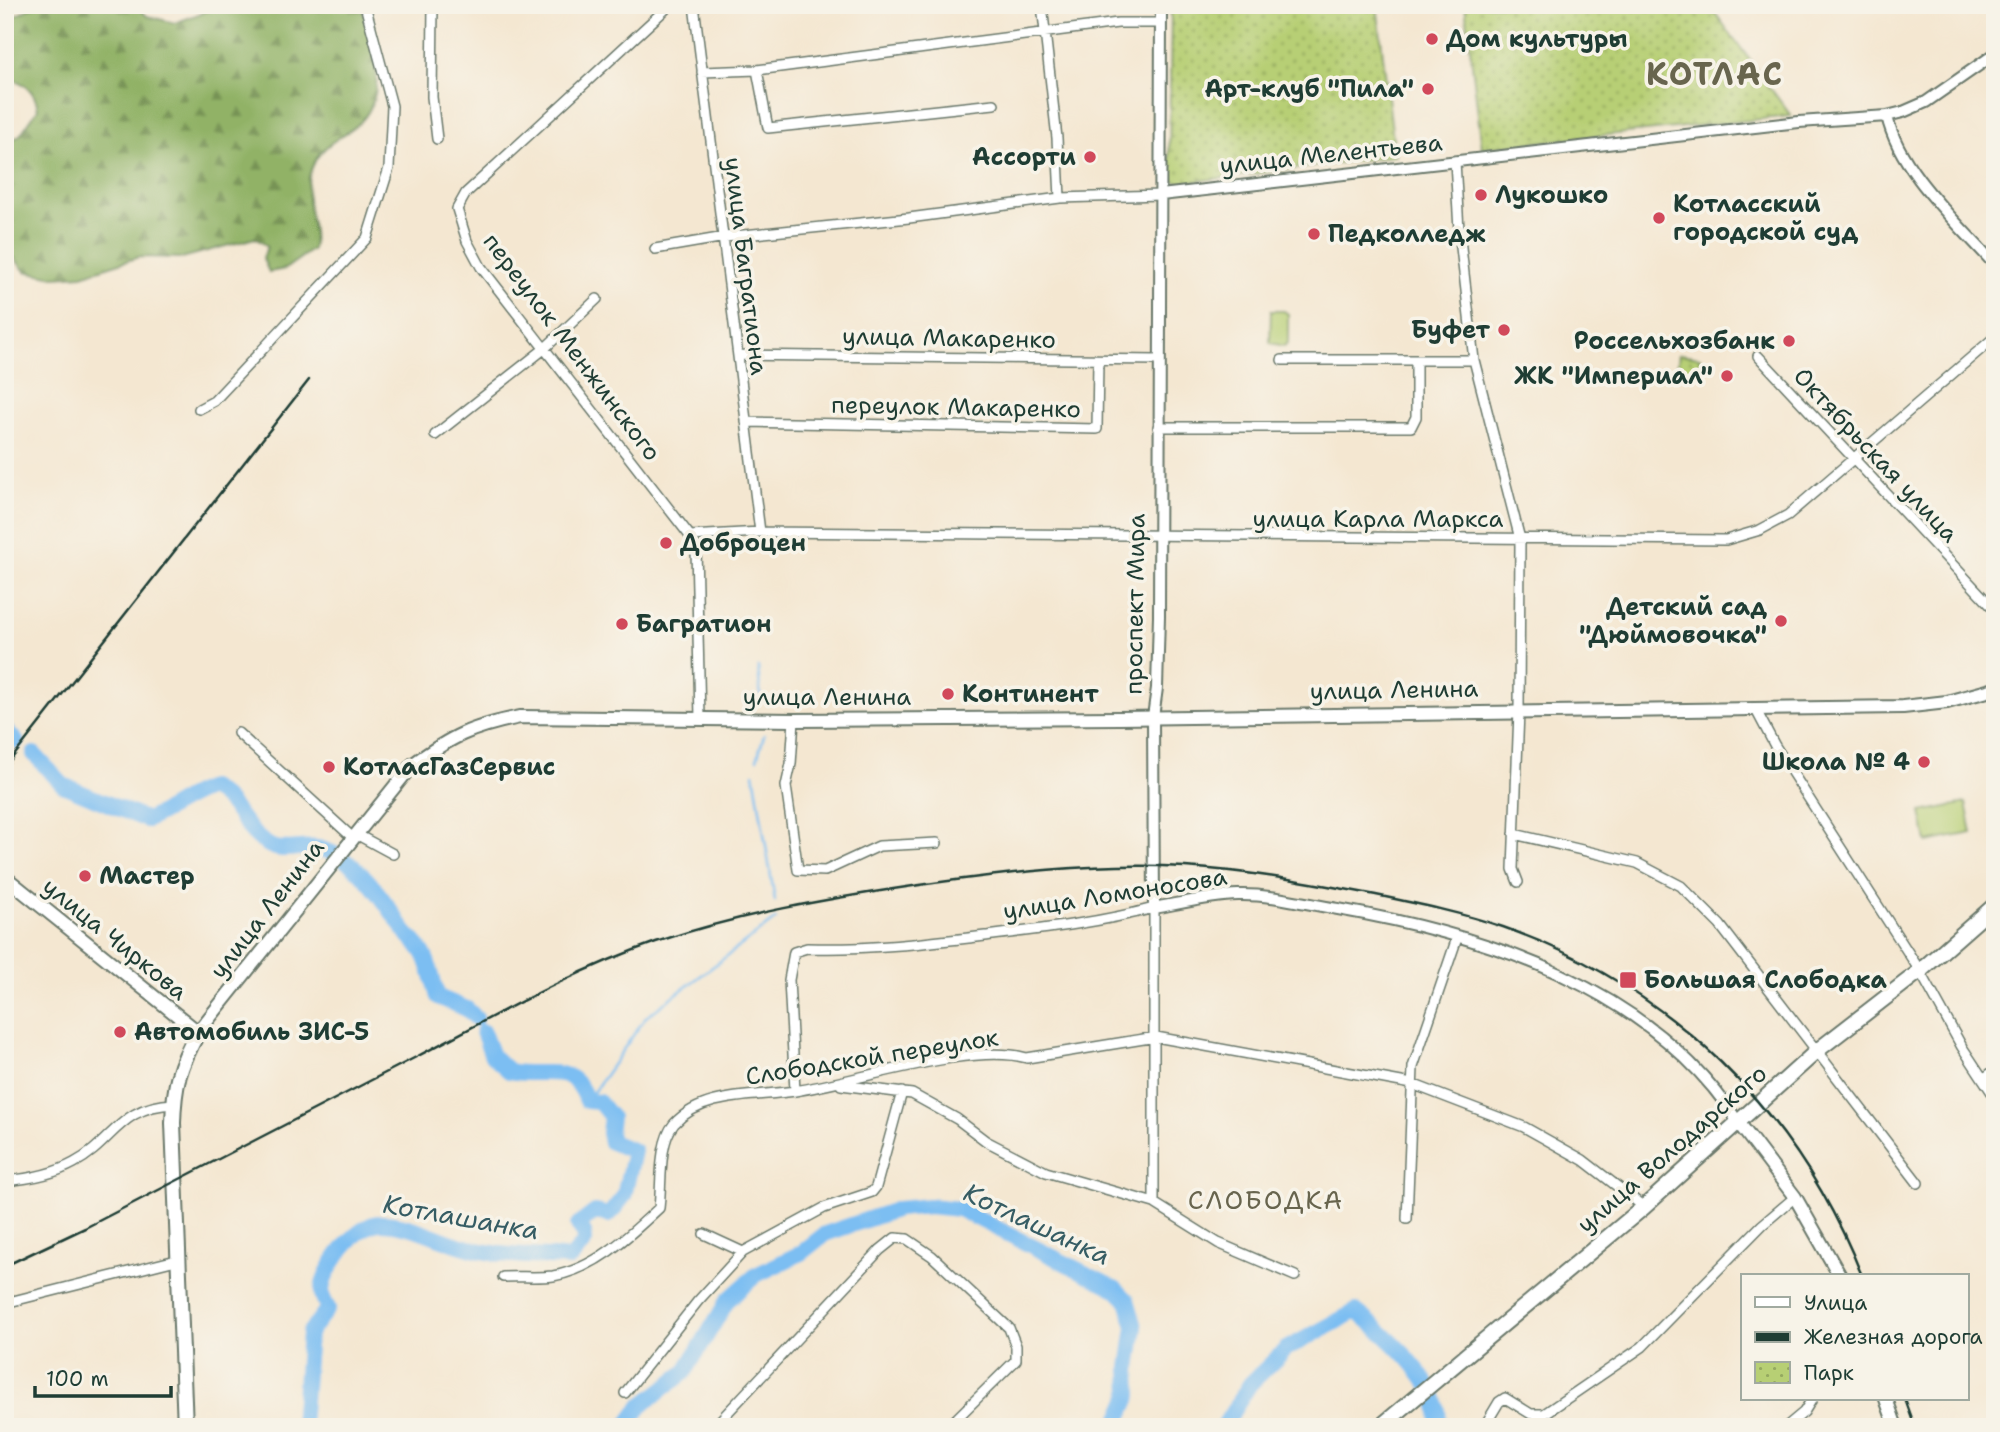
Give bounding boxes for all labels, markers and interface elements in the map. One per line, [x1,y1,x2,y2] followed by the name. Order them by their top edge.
[1446,23,1627,55] place label: Дом культуры
[1424,31,1440,47] marker: Дом культуры
[1646,52,1784,95] district label: КОТЛАС
[1204,73,1414,105] place label: Арт-клуб "Пила"
[1420,81,1436,97] marker: Арт-клуб "Пила"
[1218,126,1444,182] street label: улица Мелентьева
[972,141,1076,173] place label: Ассорти
[1082,149,1098,165] marker: Ассорти
[717,155,775,377] street label: улица Багратиона
[1495,179,1608,211] place label: Лукошко
[1473,187,1489,203] marker: Лукошко
[1673,188,1858,248] place label: Котласский городской суд
[1651,210,1667,226] marker: Котласский городской суд
[1328,218,1486,250] place label: Педколледж
[1306,226,1322,242] marker: Педколледж
[476,227,668,467] street label: переулок Менжинского
[1411,314,1491,346] place label: Буфет
[842,320,1056,356] street label: улица Макаренко
[1496,322,1512,338] marker: Буфет
[1574,325,1775,357] place label: Россельхозбанк
[1781,333,1797,349] marker: Россельхозбанк
[1514,360,1713,392] place label: ЖК "Империал"
[1786,361,1966,549] street label: Октябрьская улица
[1719,368,1735,384] marker: ЖК "Империал"
[831,389,1081,425] street label: переулок Макаренко
[1253,503,1504,535] street label: улица Карла Маркса
[1117,513,1153,695] street label: проспект Мира
[680,527,806,559] place label: Доброцен
[658,535,674,551] marker: Доброцен
[1579,591,1767,651] place label: Детский сад "Дюймовочка"
[636,608,771,640] place label: Багратион
[1773,613,1789,629] marker: Детский сад "Дюймовочка"
[614,616,630,632] marker: Багратион
[1309,673,1479,707] street label: улица Ленина
[962,678,1099,710] place label: Континент
[743,681,911,713] street label: улица Ленина
[940,686,956,702] marker: Континент
[1762,746,1910,778] place label: Школа № 4
[343,751,555,783] place label: КотласГазСервис
[1916,754,1932,770] marker: Школа № 4
[321,759,337,775] marker: КотласГазСервис
[203,833,332,985] street label: улица Ленина
[99,860,195,892] place label: Мастер
[1001,860,1229,927] street label: улица Ломоносова
[77,868,93,884] marker: Мастер
[36,870,194,1008] street label: улица Чиркова
[1644,964,1887,996] place label: Большая Слободка
[1618,970,1638,990] marker: Большая Слободка
[134,1016,369,1048] place label: Автомобиль ЗИС-5
[743,1021,1001,1093] street label: Слободской переулок
[112,1024,128,1040] marker: Автомобиль ЗИС-5
[1570,1058,1774,1240] street label: улица Володарского
[958,1174,1116,1273] water label: Котлашанка
[1188,1182,1344,1217] district label: СЛОБОДКА
[380,1186,542,1247] water label: Котлашанка
[1741,1274,1968,1400] legend
[1804,1289,1867,1317] text: Улица
[1804,1323,1983,1351] text: Железная дорога
[35,1355,172,1399] scale bar
[1804,1359,1854,1387] text: Парк
[46,1365,109,1393] text: 100 m

